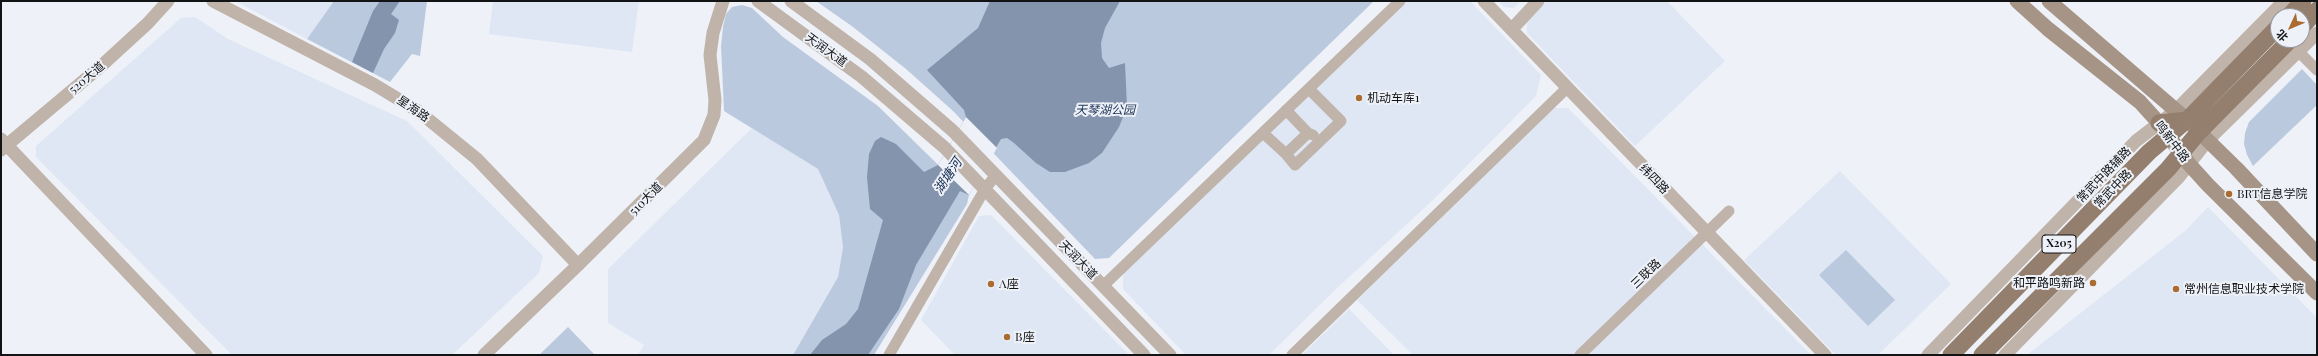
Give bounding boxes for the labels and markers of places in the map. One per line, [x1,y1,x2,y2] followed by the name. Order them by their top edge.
[1367,91,1419,105] place label: 机动车库1
[1354,93,1364,103] marker: 机动车库1
[2237,187,2308,201] place label: BRT信息学院
[2224,189,2234,199] marker: BRT信息学院
[2013,276,2085,290] place label: 和平路鸣新路
[999,277,1019,291] place label: A座
[2088,278,2098,288] marker: 和平路鸣新路
[986,279,996,289] marker: A座
[2184,282,2304,296] place label: 常州信息职业技术学院
[2171,284,2181,294] marker: 常州信息职业技术学院
[1015,330,1034,344] place label: B座
[1002,332,1012,342] marker: B座

